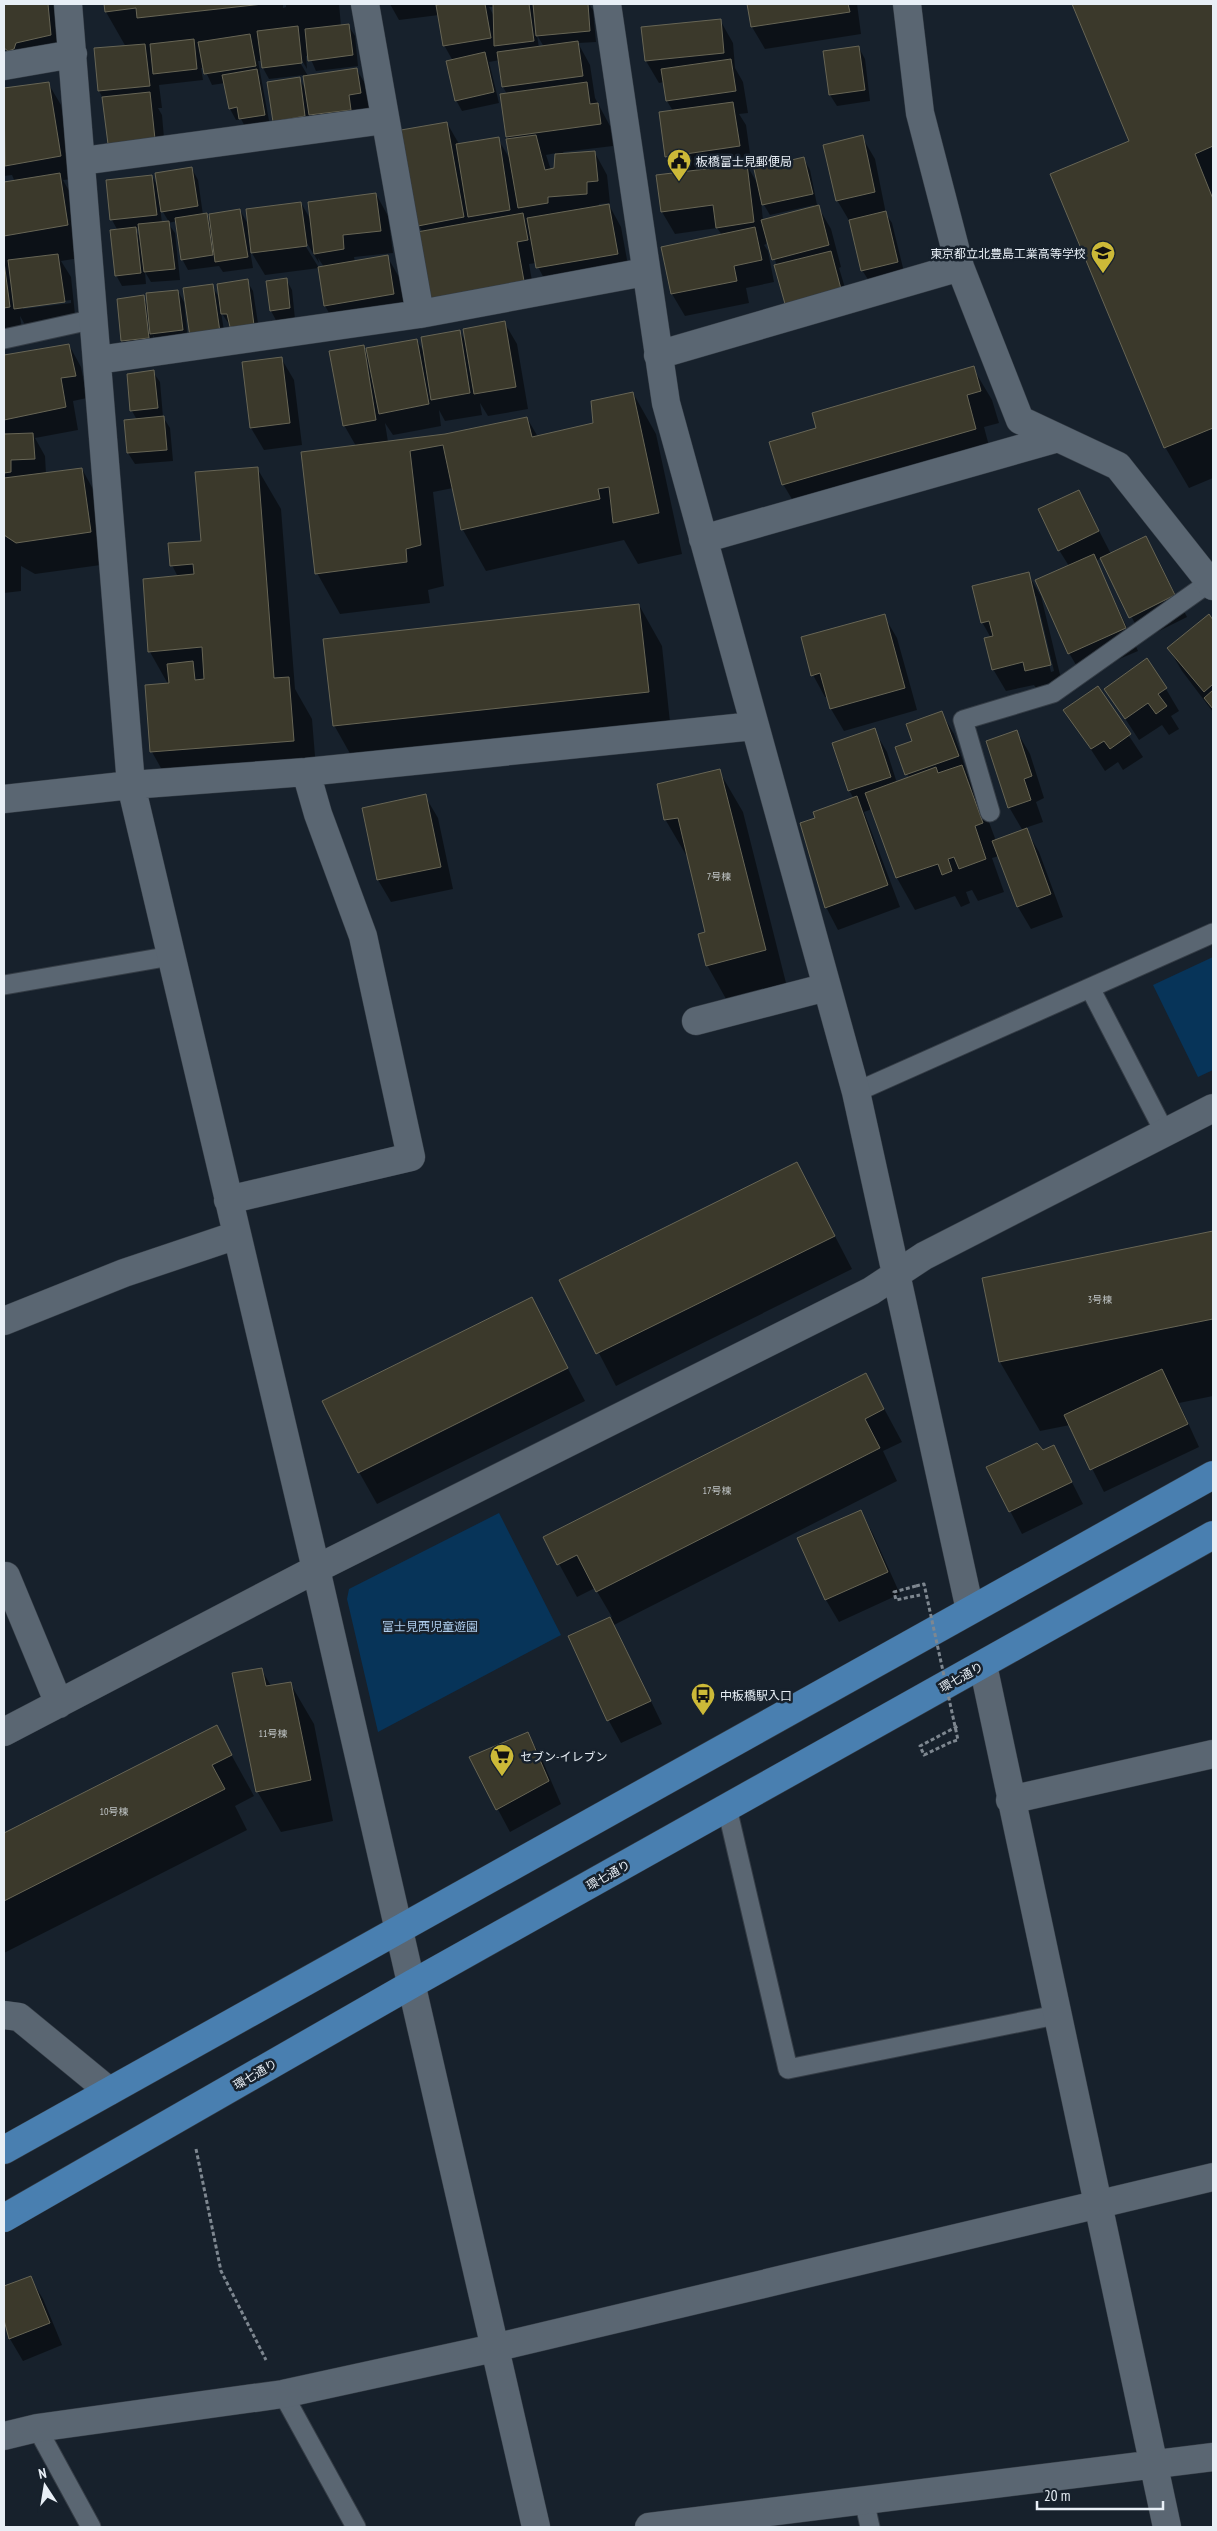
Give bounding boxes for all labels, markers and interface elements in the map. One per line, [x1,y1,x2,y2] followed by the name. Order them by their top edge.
[666,148,692,182] public building icon: 板橋富士見郵便局
[696,154,792,169] place label: 板橋富士見郵便局
[1090,240,1116,274] school or university icon: 東京都立北豊島工業高等学校
[930,246,1086,261] place label: 東京都立北豊島工業高等学校
[707,870,731,883] house number: 7号棟
[1088,1293,1112,1306] house number: 3号棟
[703,1484,732,1497] house number: 17号棟
[382,1619,478,1634] park label: 富士見西児童遊園
[936,1659,986,1695] street label: 環七通り
[690,1682,716,1716] bus stop icon: 中板橋駅入口
[720,1688,792,1703] place label: 中板橋駅入口
[259,1727,288,1740] house number: 11号棟
[489,1743,515,1777] supermarket icon: セブン-イレブン
[520,1749,608,1764] place label: セブン-イレブン
[100,1805,129,1818] house number: 10号棟
[583,1857,633,1893] street label: 環七通り
[230,2056,280,2092] street label: 環七通り
[20,2461,70,2511] north arrow
[37,2464,48,2483] text: N
[1037,2478,1163,2510] scale bar
[1044,2486,1070,2505] text: 20 m

